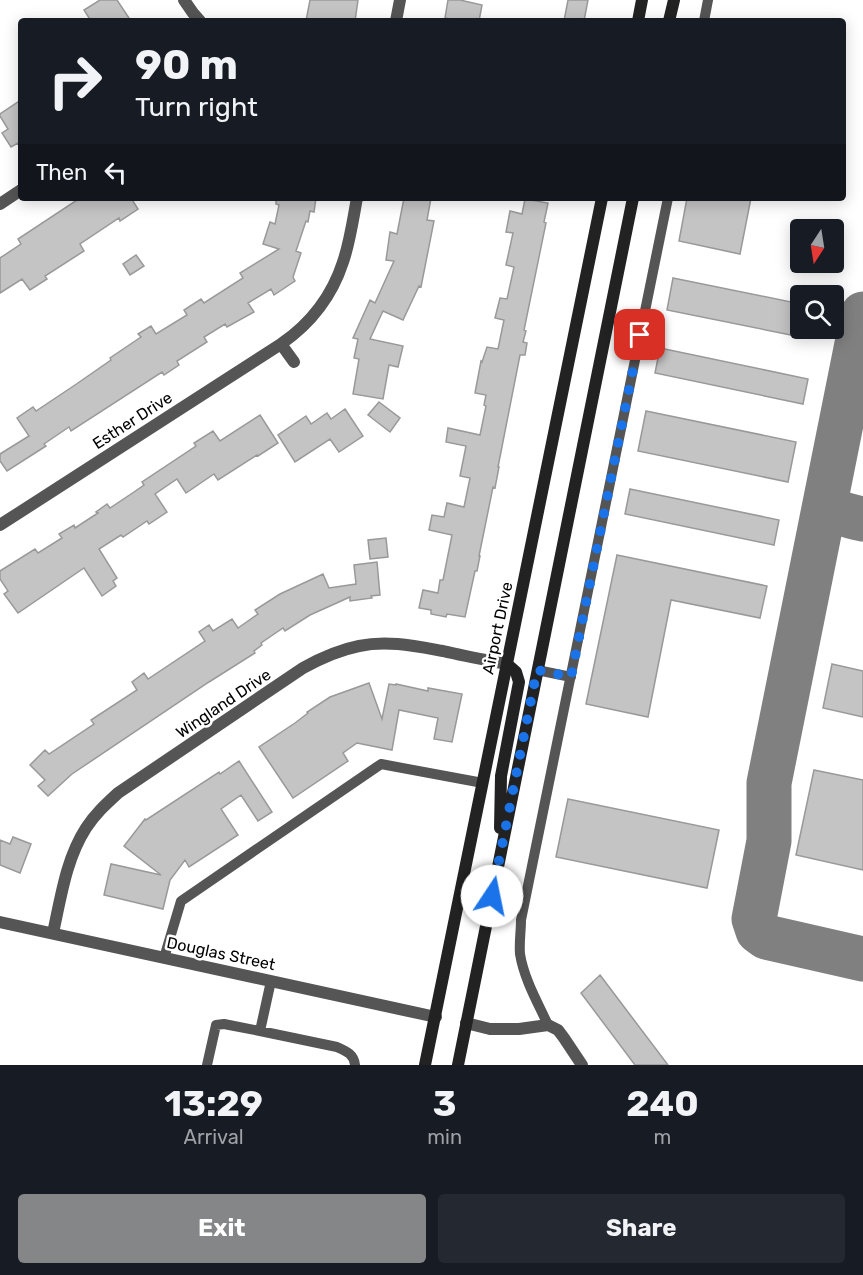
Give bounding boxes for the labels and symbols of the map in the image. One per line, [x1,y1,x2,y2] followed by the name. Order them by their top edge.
[790,219,844,273] north arrow
[614,309,665,360] pin
[89,388,176,453] street label: Esther Drive
[478,580,517,676] street label: Airport Drive
[172,665,274,742] street label: Wingland Drive
[460,864,524,928] position arrow
[165,933,277,974] street label: Douglas Street

